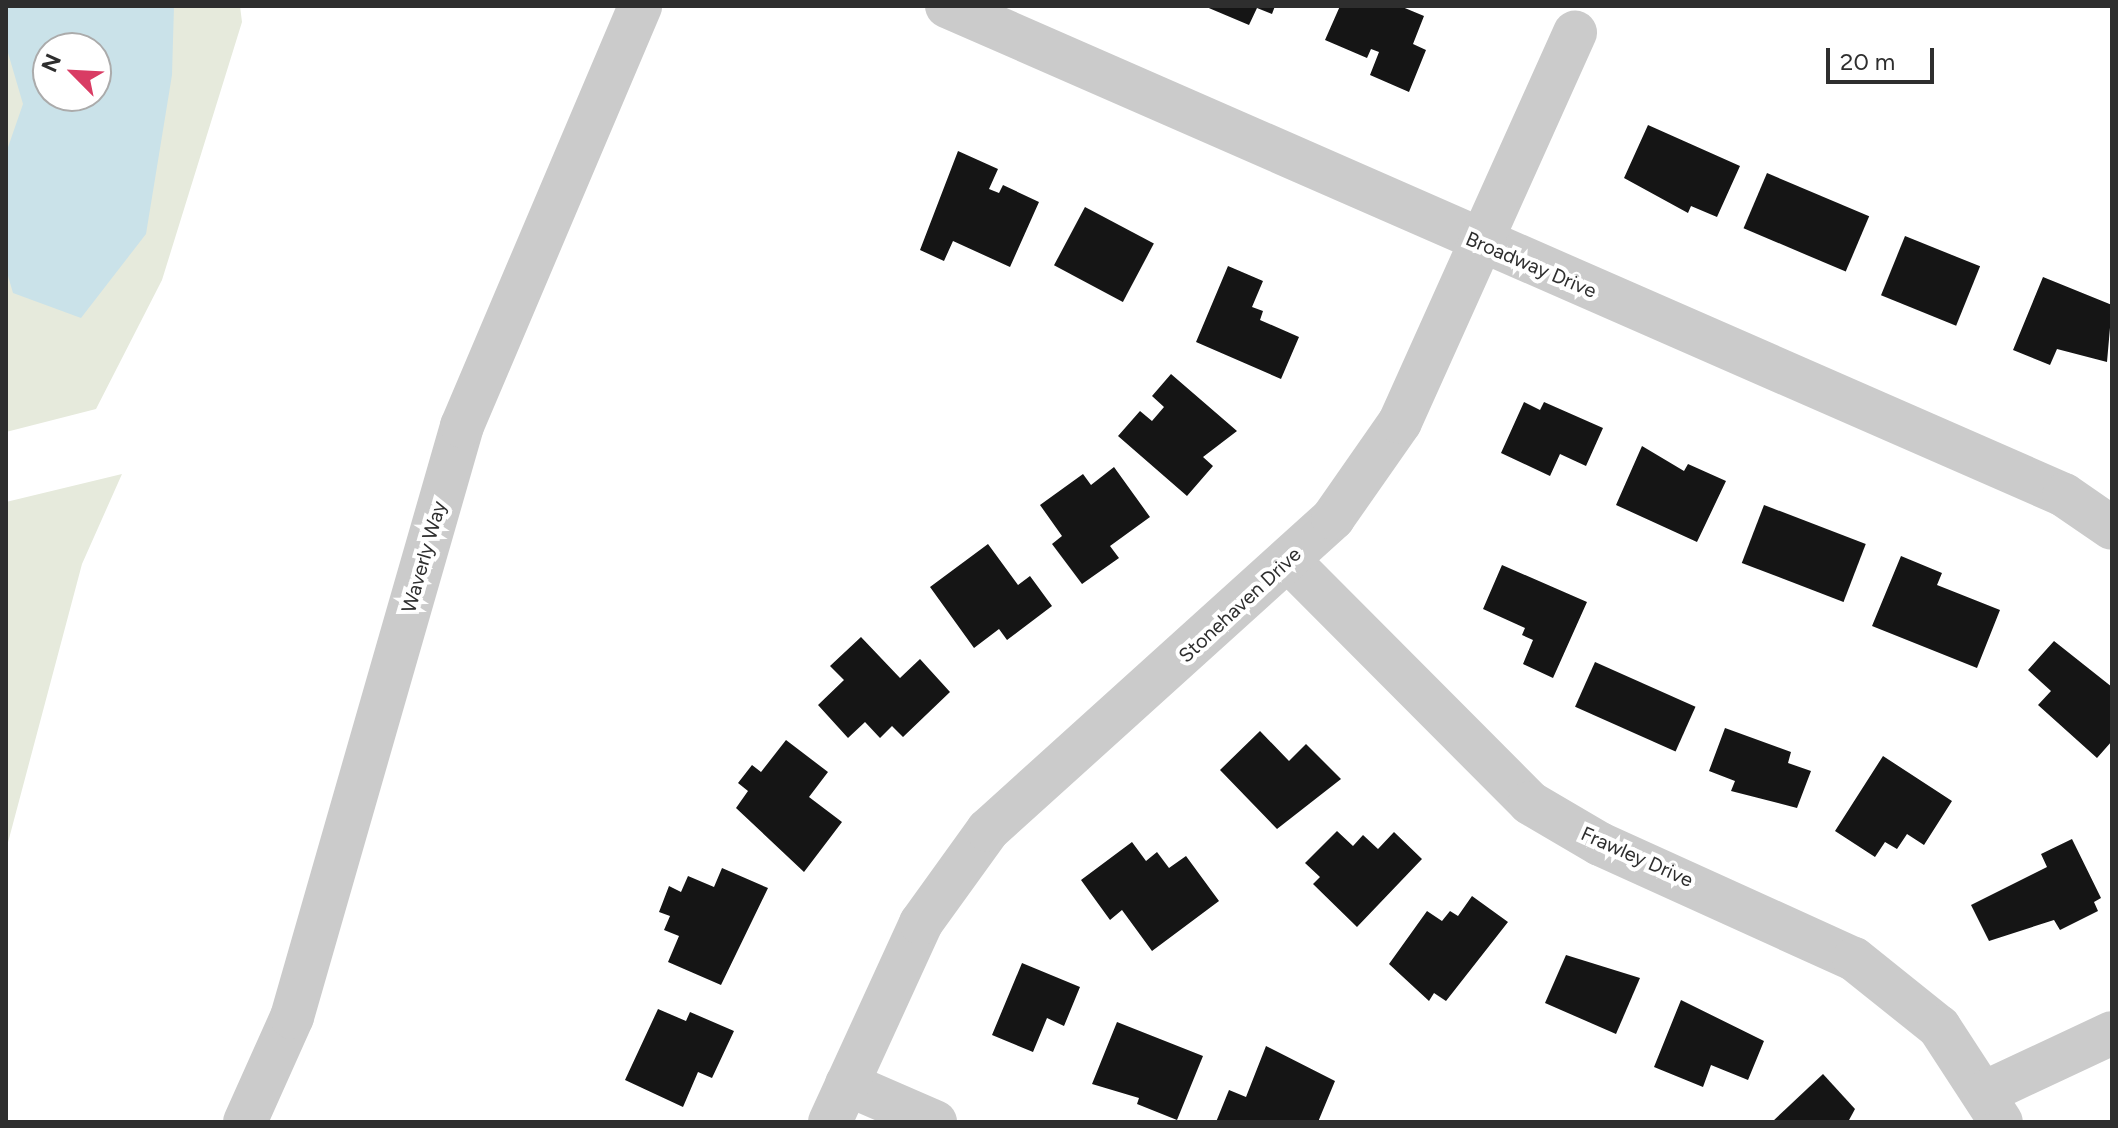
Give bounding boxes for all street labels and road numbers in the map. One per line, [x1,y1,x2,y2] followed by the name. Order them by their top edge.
[1462,227,1600,303] street label: Broadway Drive
[397,498,451,616] street label: Waverly Way
[1174,542,1306,668] street label: Stonehaven Drive
[1577,822,1697,892] street label: Frawley Drive

